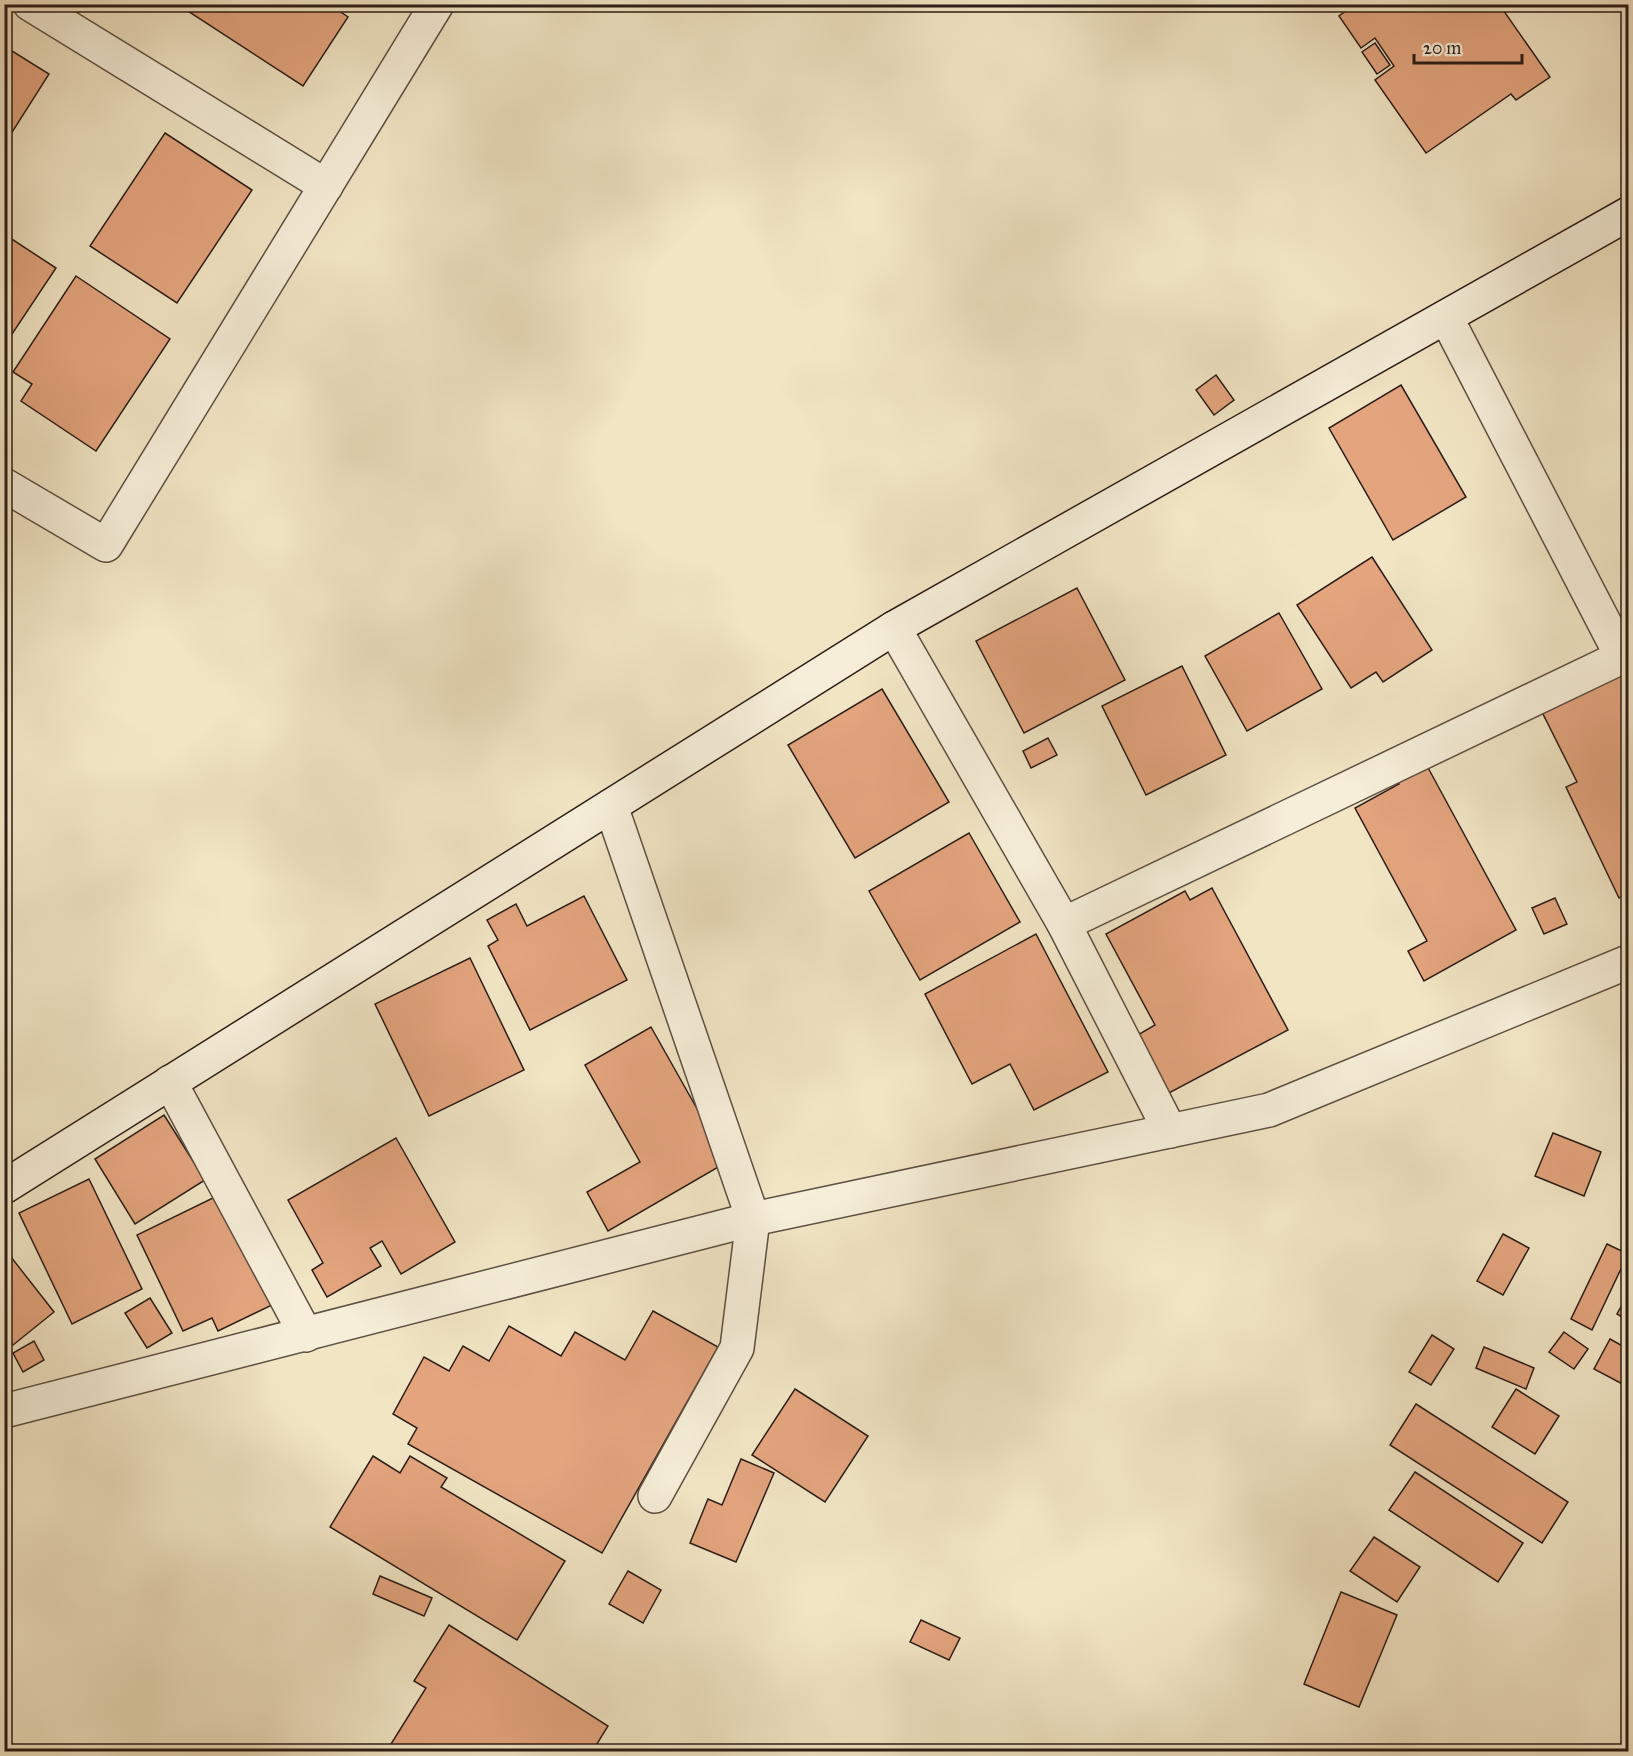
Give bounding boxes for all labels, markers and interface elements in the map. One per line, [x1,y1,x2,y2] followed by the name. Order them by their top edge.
[1414,27,1522,65] scale bar
[1423,37,1461,59] text: 20 m

